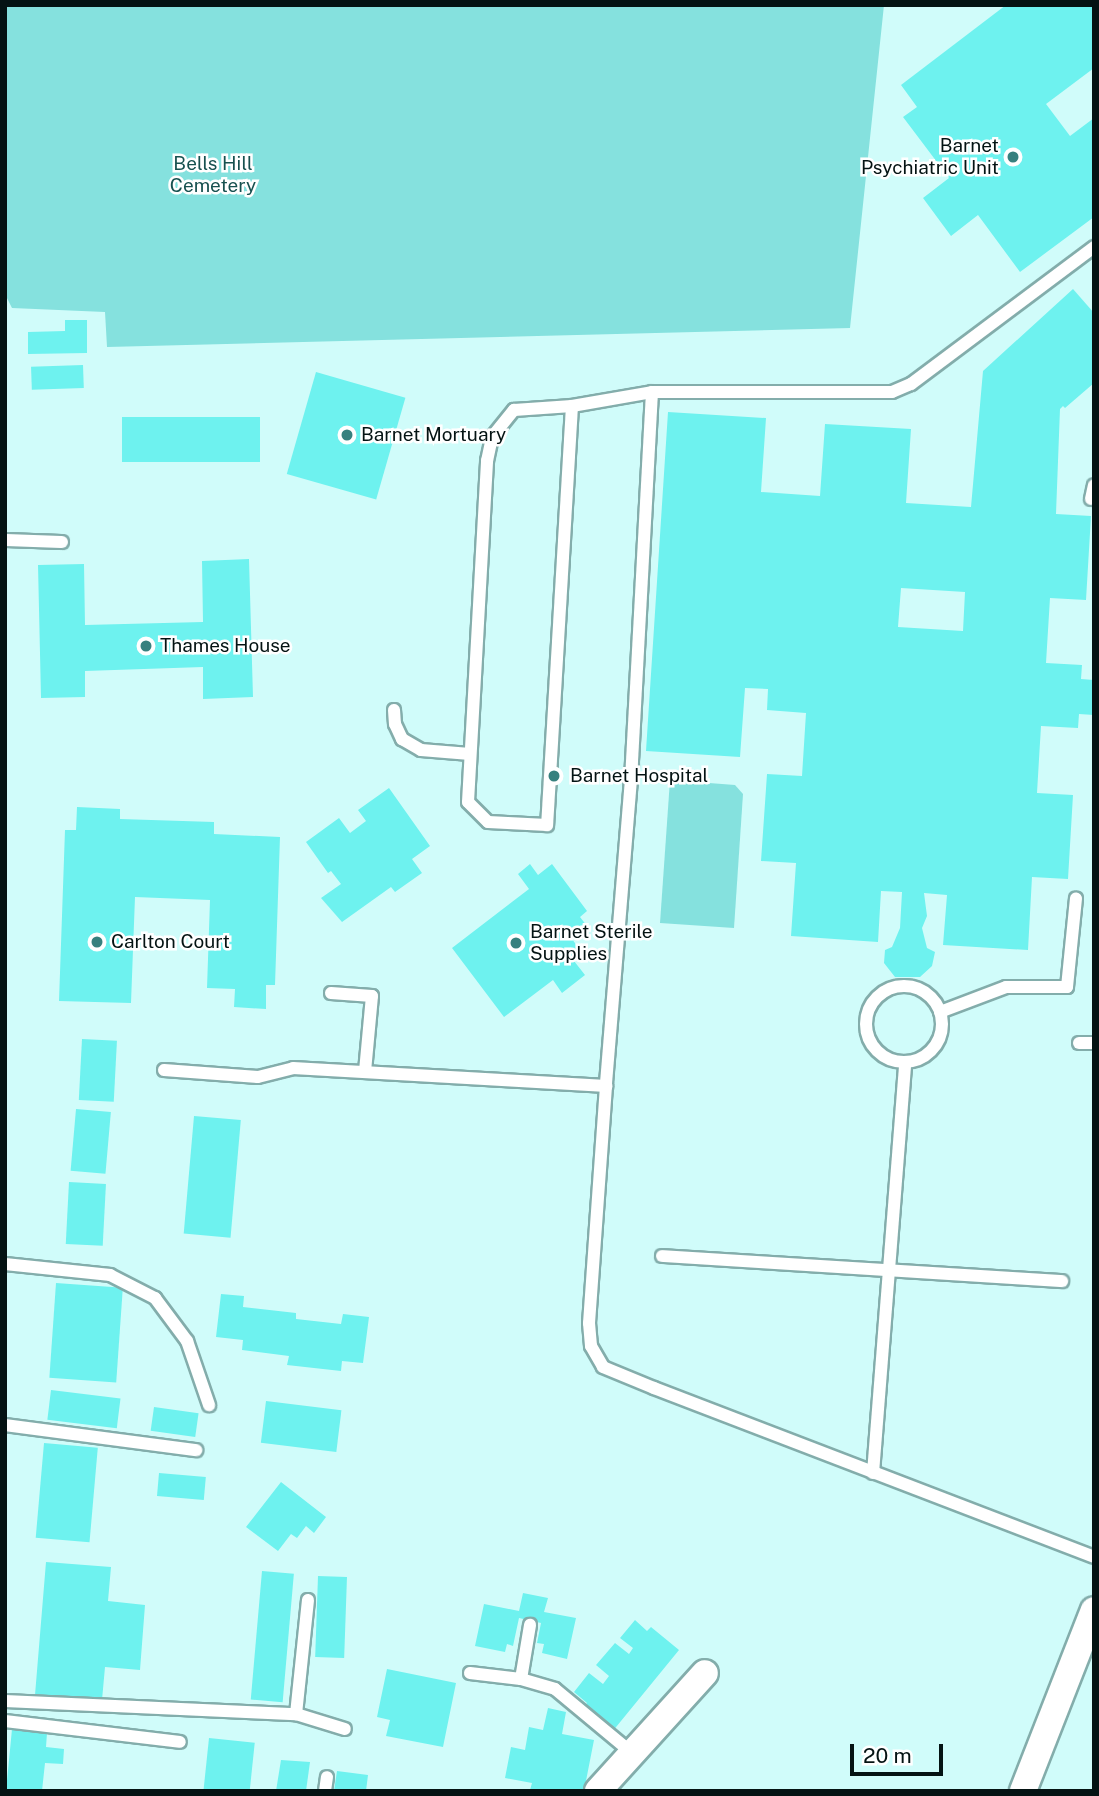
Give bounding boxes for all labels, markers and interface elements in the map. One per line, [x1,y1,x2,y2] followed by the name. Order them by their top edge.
[861,135,999,179] place label: Barnet Psychiatric Unit
[1005,149,1021,165] marker: Barnet Psychiatric Unit
[170,153,256,197] park label: Bells Hill Cemetery
[361,424,506,446] place label: Barnet Mortuary
[339,427,355,443] marker: Barnet Mortuary
[160,635,291,657] place label: Thames House
[138,638,154,654] marker: Thames House
[570,765,708,787] place label: Barnet Hospital
[544,766,564,786] marker: Barnet Hospital
[530,921,653,965] place label: Barnet Sterile Supplies
[111,931,230,953] place label: Carlton Court
[89,934,105,950] marker: Carlton Court
[508,935,524,951] marker: Barnet Sterile Supplies
[854,1730,947,1774] scale bar
[863,1743,912,1768] text: 20 m

